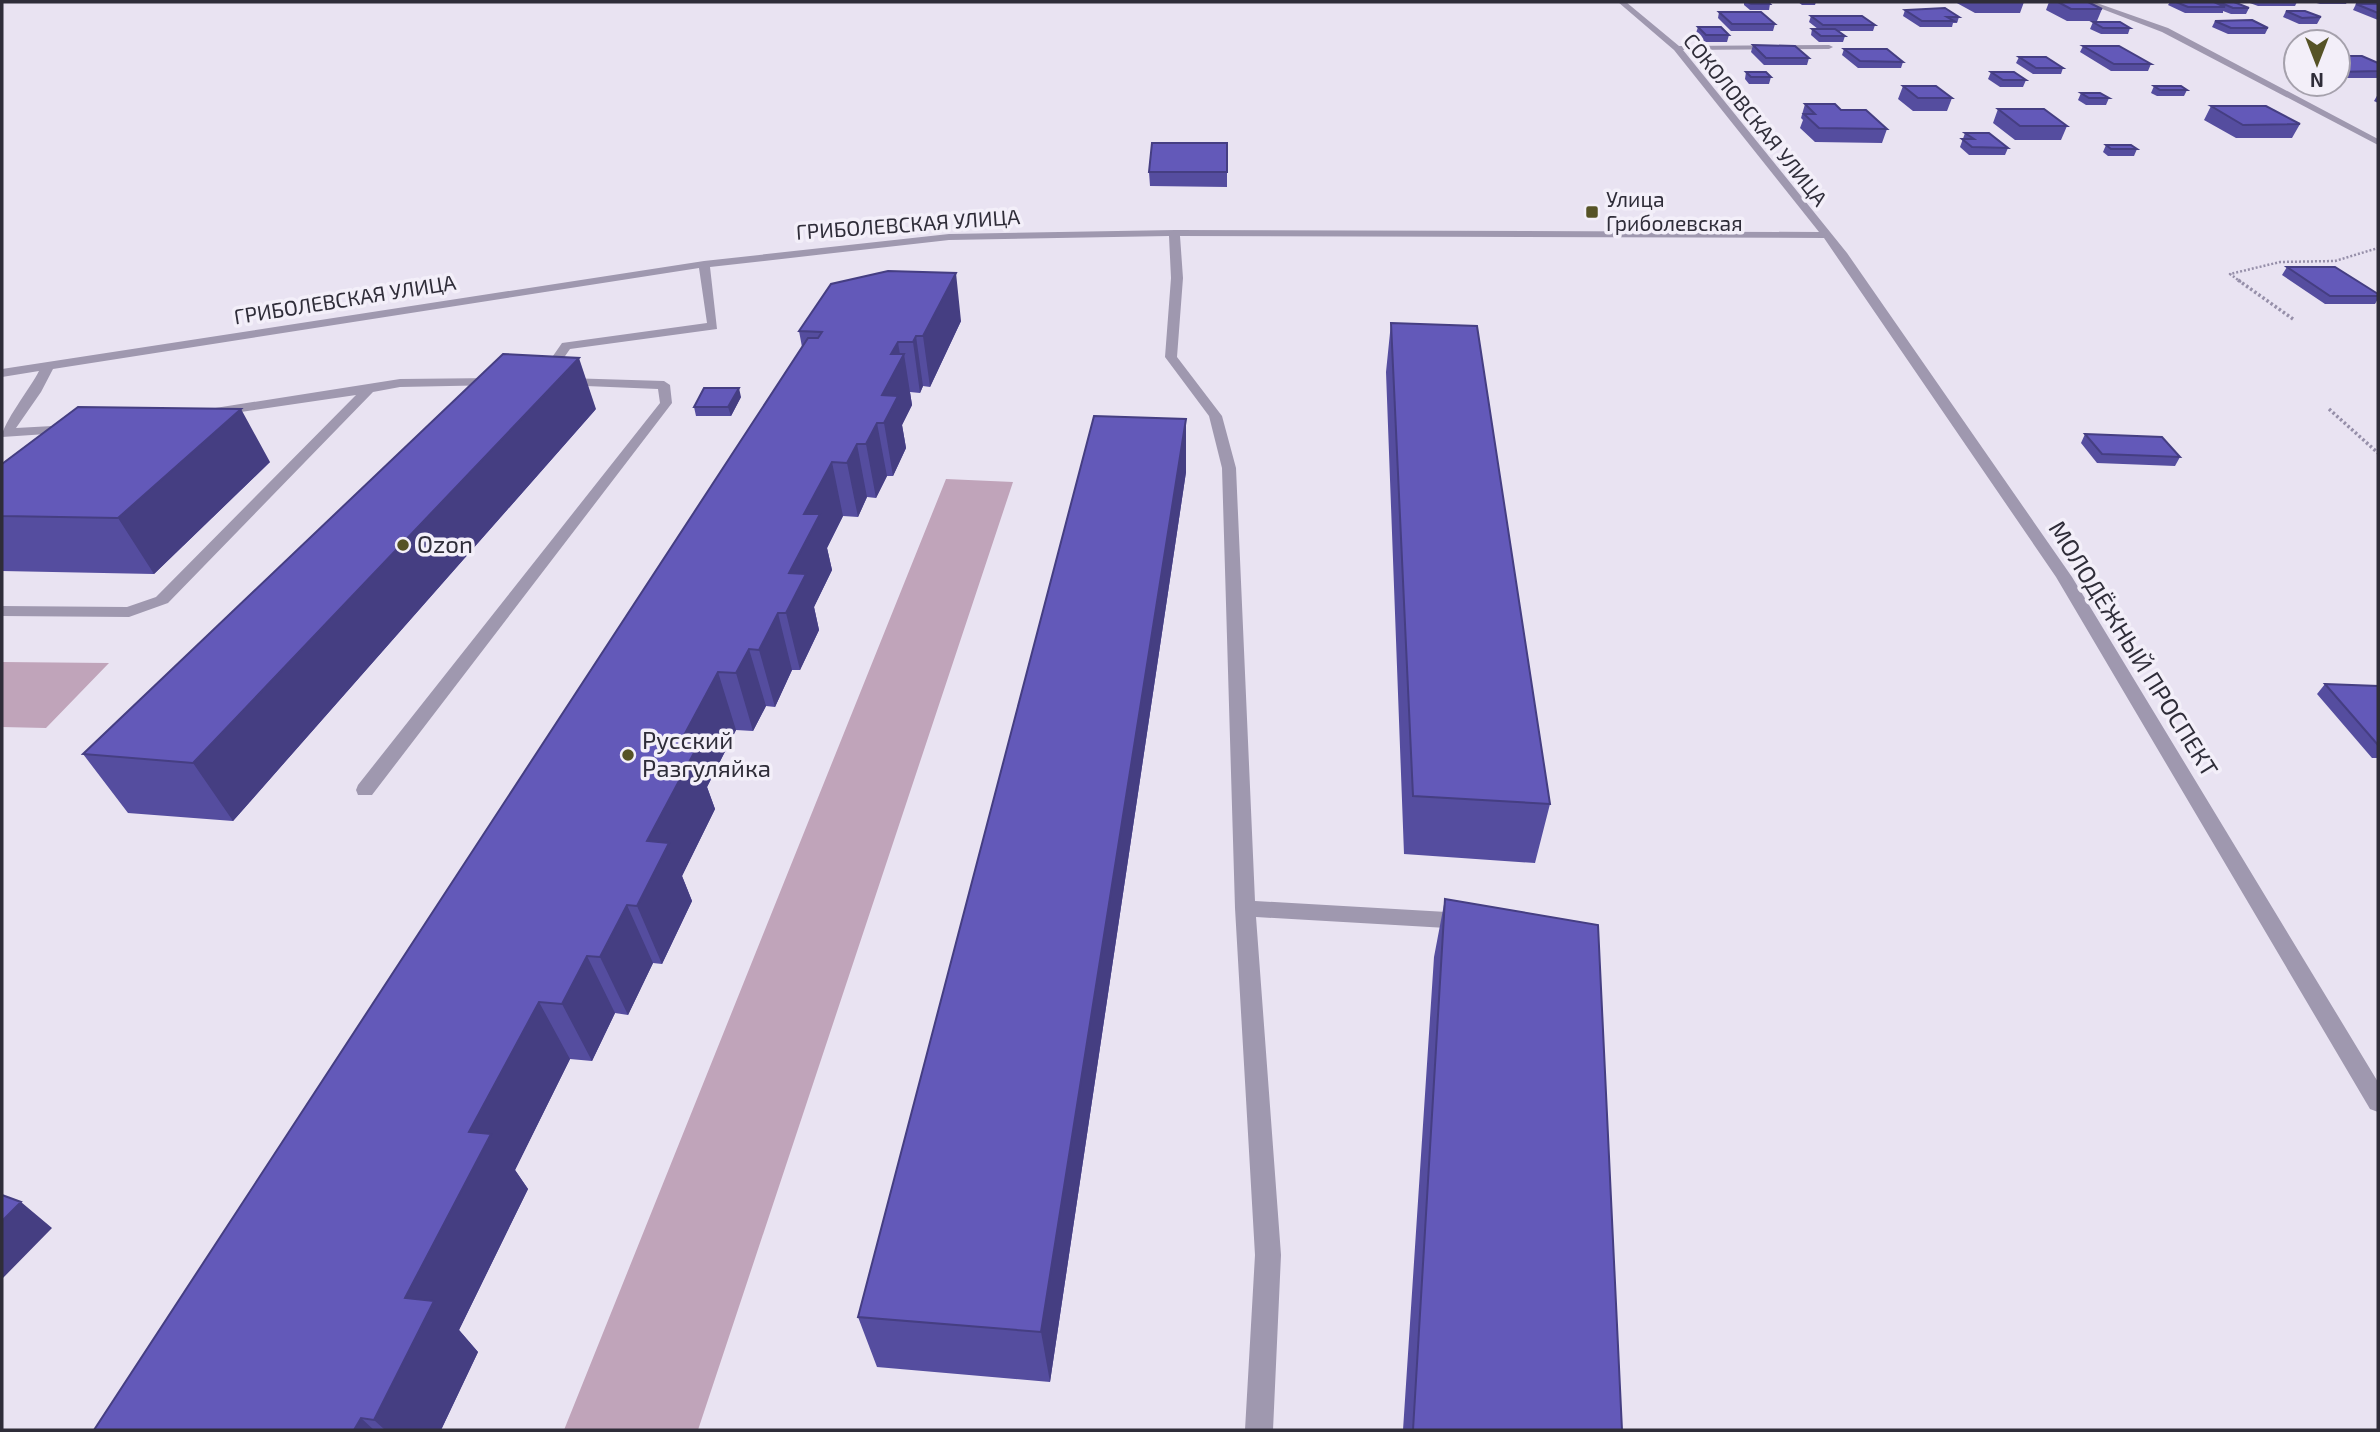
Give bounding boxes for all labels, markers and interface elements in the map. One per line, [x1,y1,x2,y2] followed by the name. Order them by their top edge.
[1679,28,1833,210] street label: СОКОЛОВСКАЯ УЛИЦА
[2282,28,2352,98] north arrow
[2310,69,2324,92] text: N
[1606,186,1743,235] place label: Улица Гриболевская
[795,203,1021,244] street label: ГРИБОЛЕВСКАЯ УЛИЦА
[1584,204,1600,220] marker: Улица Гриболевская
[232,269,458,328] street label: ГРИБОЛЕВСКАЯ УЛИЦА
[2044,515,2225,781] street label: МОЛОДЁЖНЫЙ ПРОСПЕКТ
[417,529,473,558] place label: Ozon
[395,537,411,553] marker: Ozon
[642,725,771,783] place label: Русский Разгуляйка
[620,747,636,763] marker: Русский Разгуляйка

